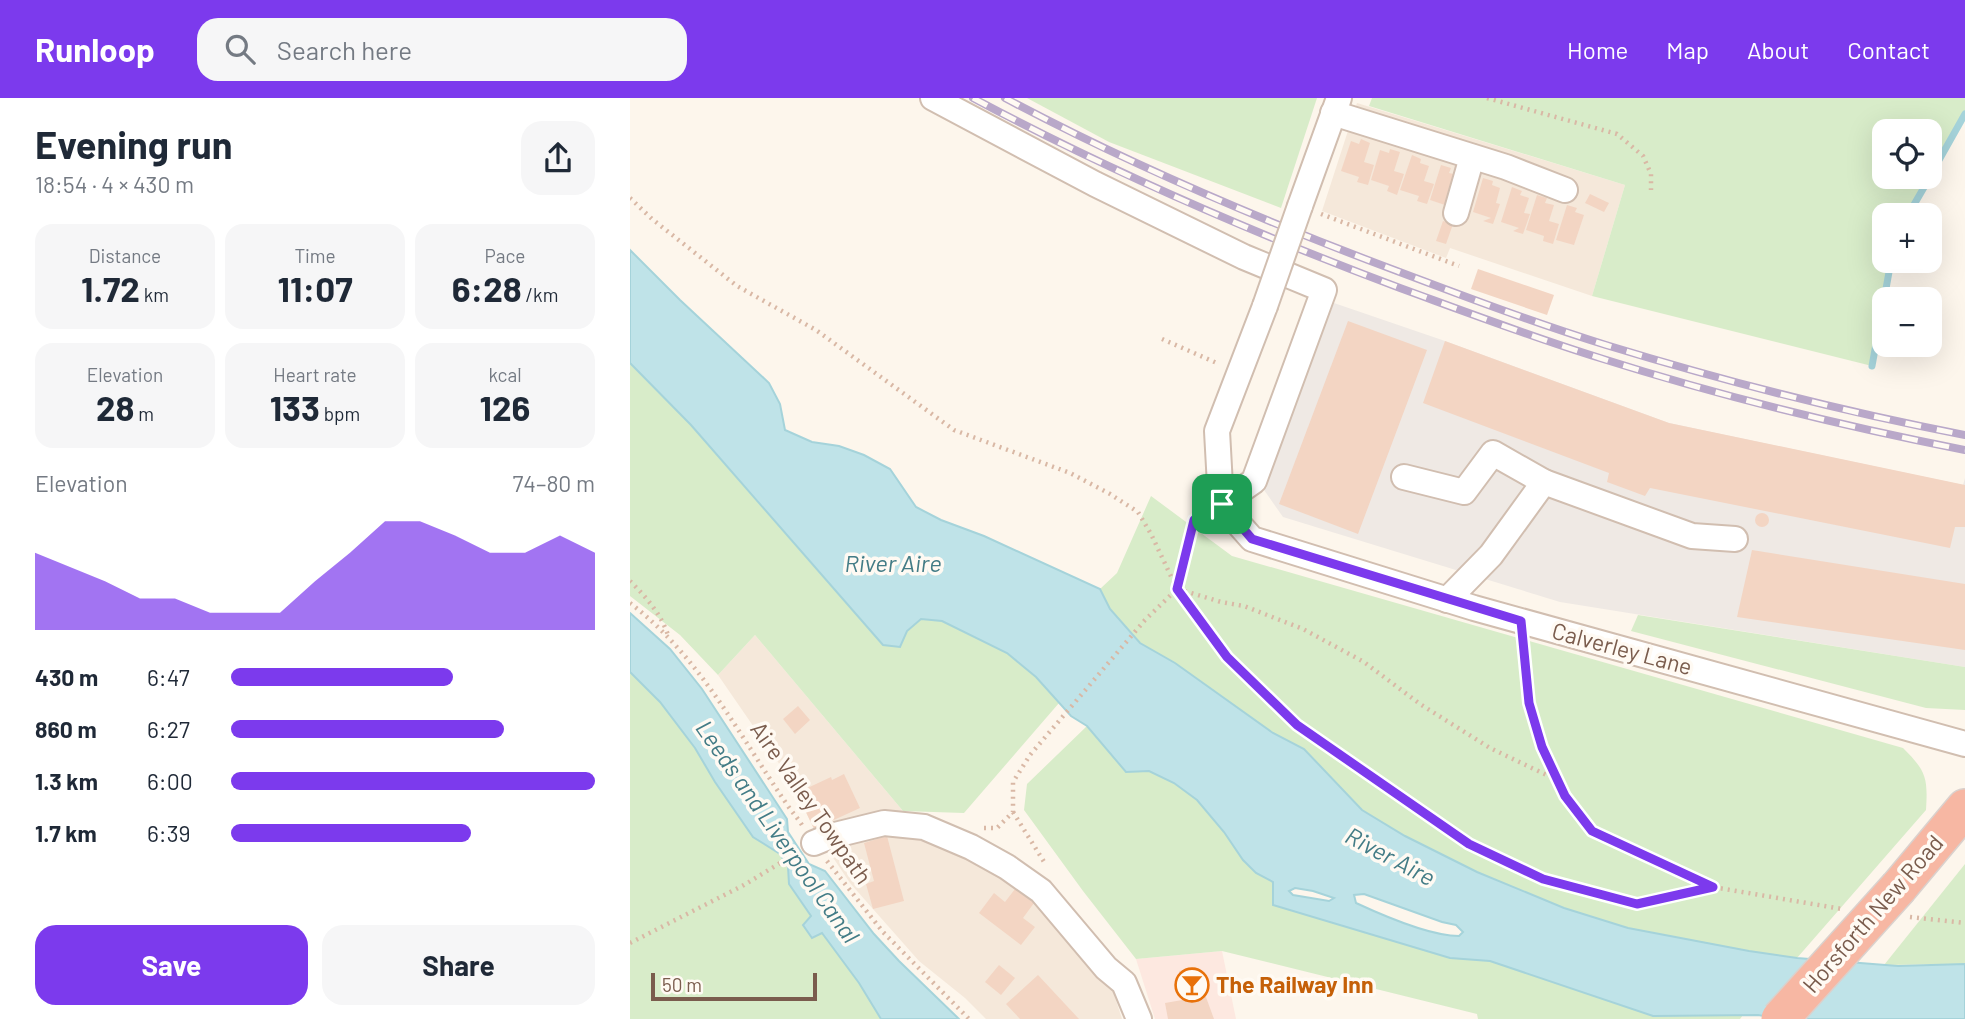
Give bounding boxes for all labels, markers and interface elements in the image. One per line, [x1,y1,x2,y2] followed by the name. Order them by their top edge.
[197,18,687,81] search box
[35,29,155,69] text: Runloop
[221,30,259,68] icon: search
[277,34,412,65] text: Search here
[1567,35,1628,64] text: Home
[1666,35,1709,64] text: Map
[1747,35,1809,64] text: About
[1847,35,1930,64] text: Contact
[1872,119,1942,357] map controls
[1872,119,1942,189] button: locate
[35,121,233,167] text: Evening run
[521,121,595,195] button: share
[35,170,194,198] text: 18:54 · 4 × 430 m
[1872,203,1942,273] button: +
[89,244,161,267] text: Distance
[294,244,336,267] text: Time
[485,244,525,267] text: Pace
[81,267,140,309] text: 1.72
[277,267,353,309] text: 11:07
[452,267,522,309] text: 6:28
[140,283,169,306] text: km
[522,283,558,306] text: /km
[1872,287,1942,357] button: −
[87,363,163,386] text: Elevation
[273,363,357,386] text: Heart rate
[488,363,522,386] text: kcal
[96,386,135,428] text: 28
[270,386,320,428] text: 133
[480,386,530,428] text: 126
[135,402,154,425] text: m
[320,402,360,425] text: bpm
[35,469,128,497] text: Elevation
[512,469,595,497] text: 74–80 m
[1192,474,1252,534] pin
[1203,485,1241,523] icon: arrive
[844,548,942,577] water label: River Aire
[1549,616,1695,680] street label: Calverley Lane
[35,663,98,691] text: 430 m
[147,663,190,691] text: 6:47
[690,714,866,949] water label: Leeds and Liverpool Canal
[35,715,97,743] text: 860 m
[147,715,190,743] text: 6:27
[745,716,878,889] street label: Aire Valley Towpath
[35,767,98,795] text: 1.3 km
[147,767,193,795] text: 6:00
[35,819,97,847] text: 1.7 km
[147,819,190,847] text: 6:39
[1341,820,1440,891] water label: River Aire
[1796,829,1948,998] street label: Horsforth New Road
[35,925,308,1005] button: Save
[322,925,595,1005] button: Share
[1173,966,1211,1004] bar icon: The Railway Inn
[651,970,817,1002] scale bar
[1216,970,1373,998] place label: The Railway Inn
[662,973,702,996] text: 50 m

